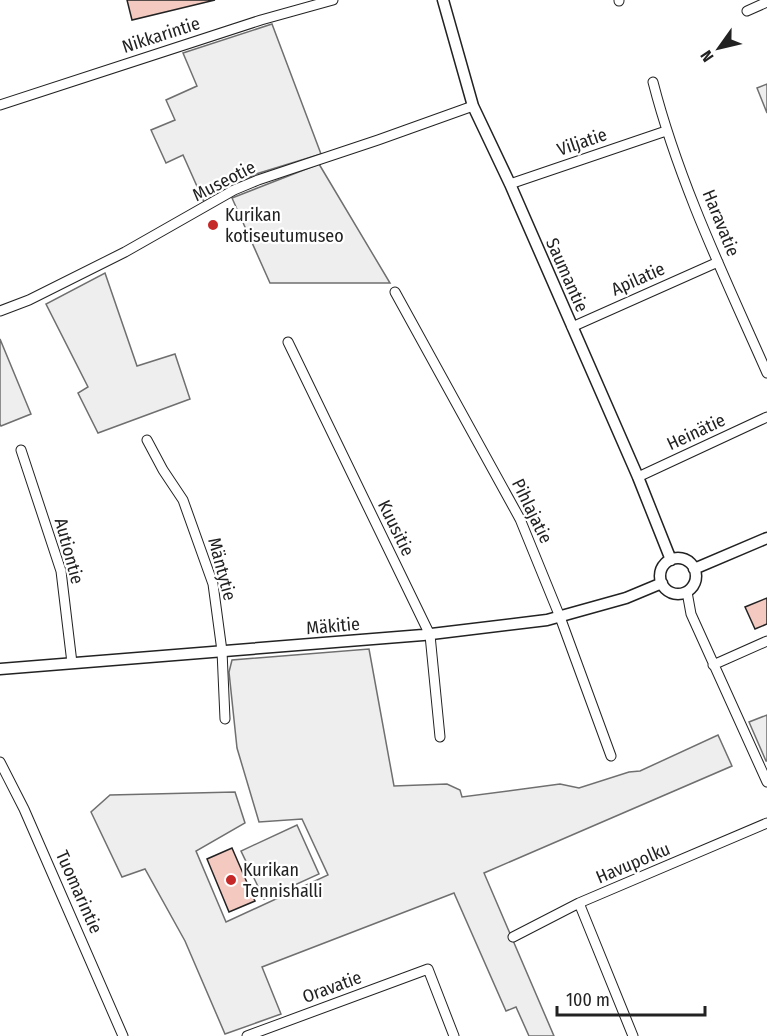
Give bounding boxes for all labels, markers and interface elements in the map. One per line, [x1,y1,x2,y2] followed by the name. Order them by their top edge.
[119,12,203,58] street label: Nikkarintie
[689,18,749,78] north arrow
[696,47,718,65] text: N
[554,123,610,161] street label: Viljatie
[189,156,259,206] street label: Museotie
[698,186,744,260] street label: Haravatie
[225,204,344,247] place label: Kurikan kotiseutumuseo
[206,218,220,232] marker: Kurikan kotiseutumuseo
[541,235,593,315] street label: Saumantie
[608,257,668,301] street label: Apilatie
[663,409,729,455] street label: Heinätie
[507,475,557,547] street label: Pihlajatie
[373,496,419,560] street label: Kuusitie
[50,516,88,587] street label: Autiontie
[203,535,241,603] street label: Mäntytie
[305,613,361,639] street label: Mäkitie
[593,838,673,888] street label: Havupolku
[51,847,107,937] street label: Tuomarintie
[243,859,323,902] place label: Kurikan Tennishalli
[224,873,238,887] marker: Kurikan Tennishalli
[299,966,365,1008] street label: Oravatie
[557,979,706,1017] scale bar
[566,989,610,1011] text: 100 m

